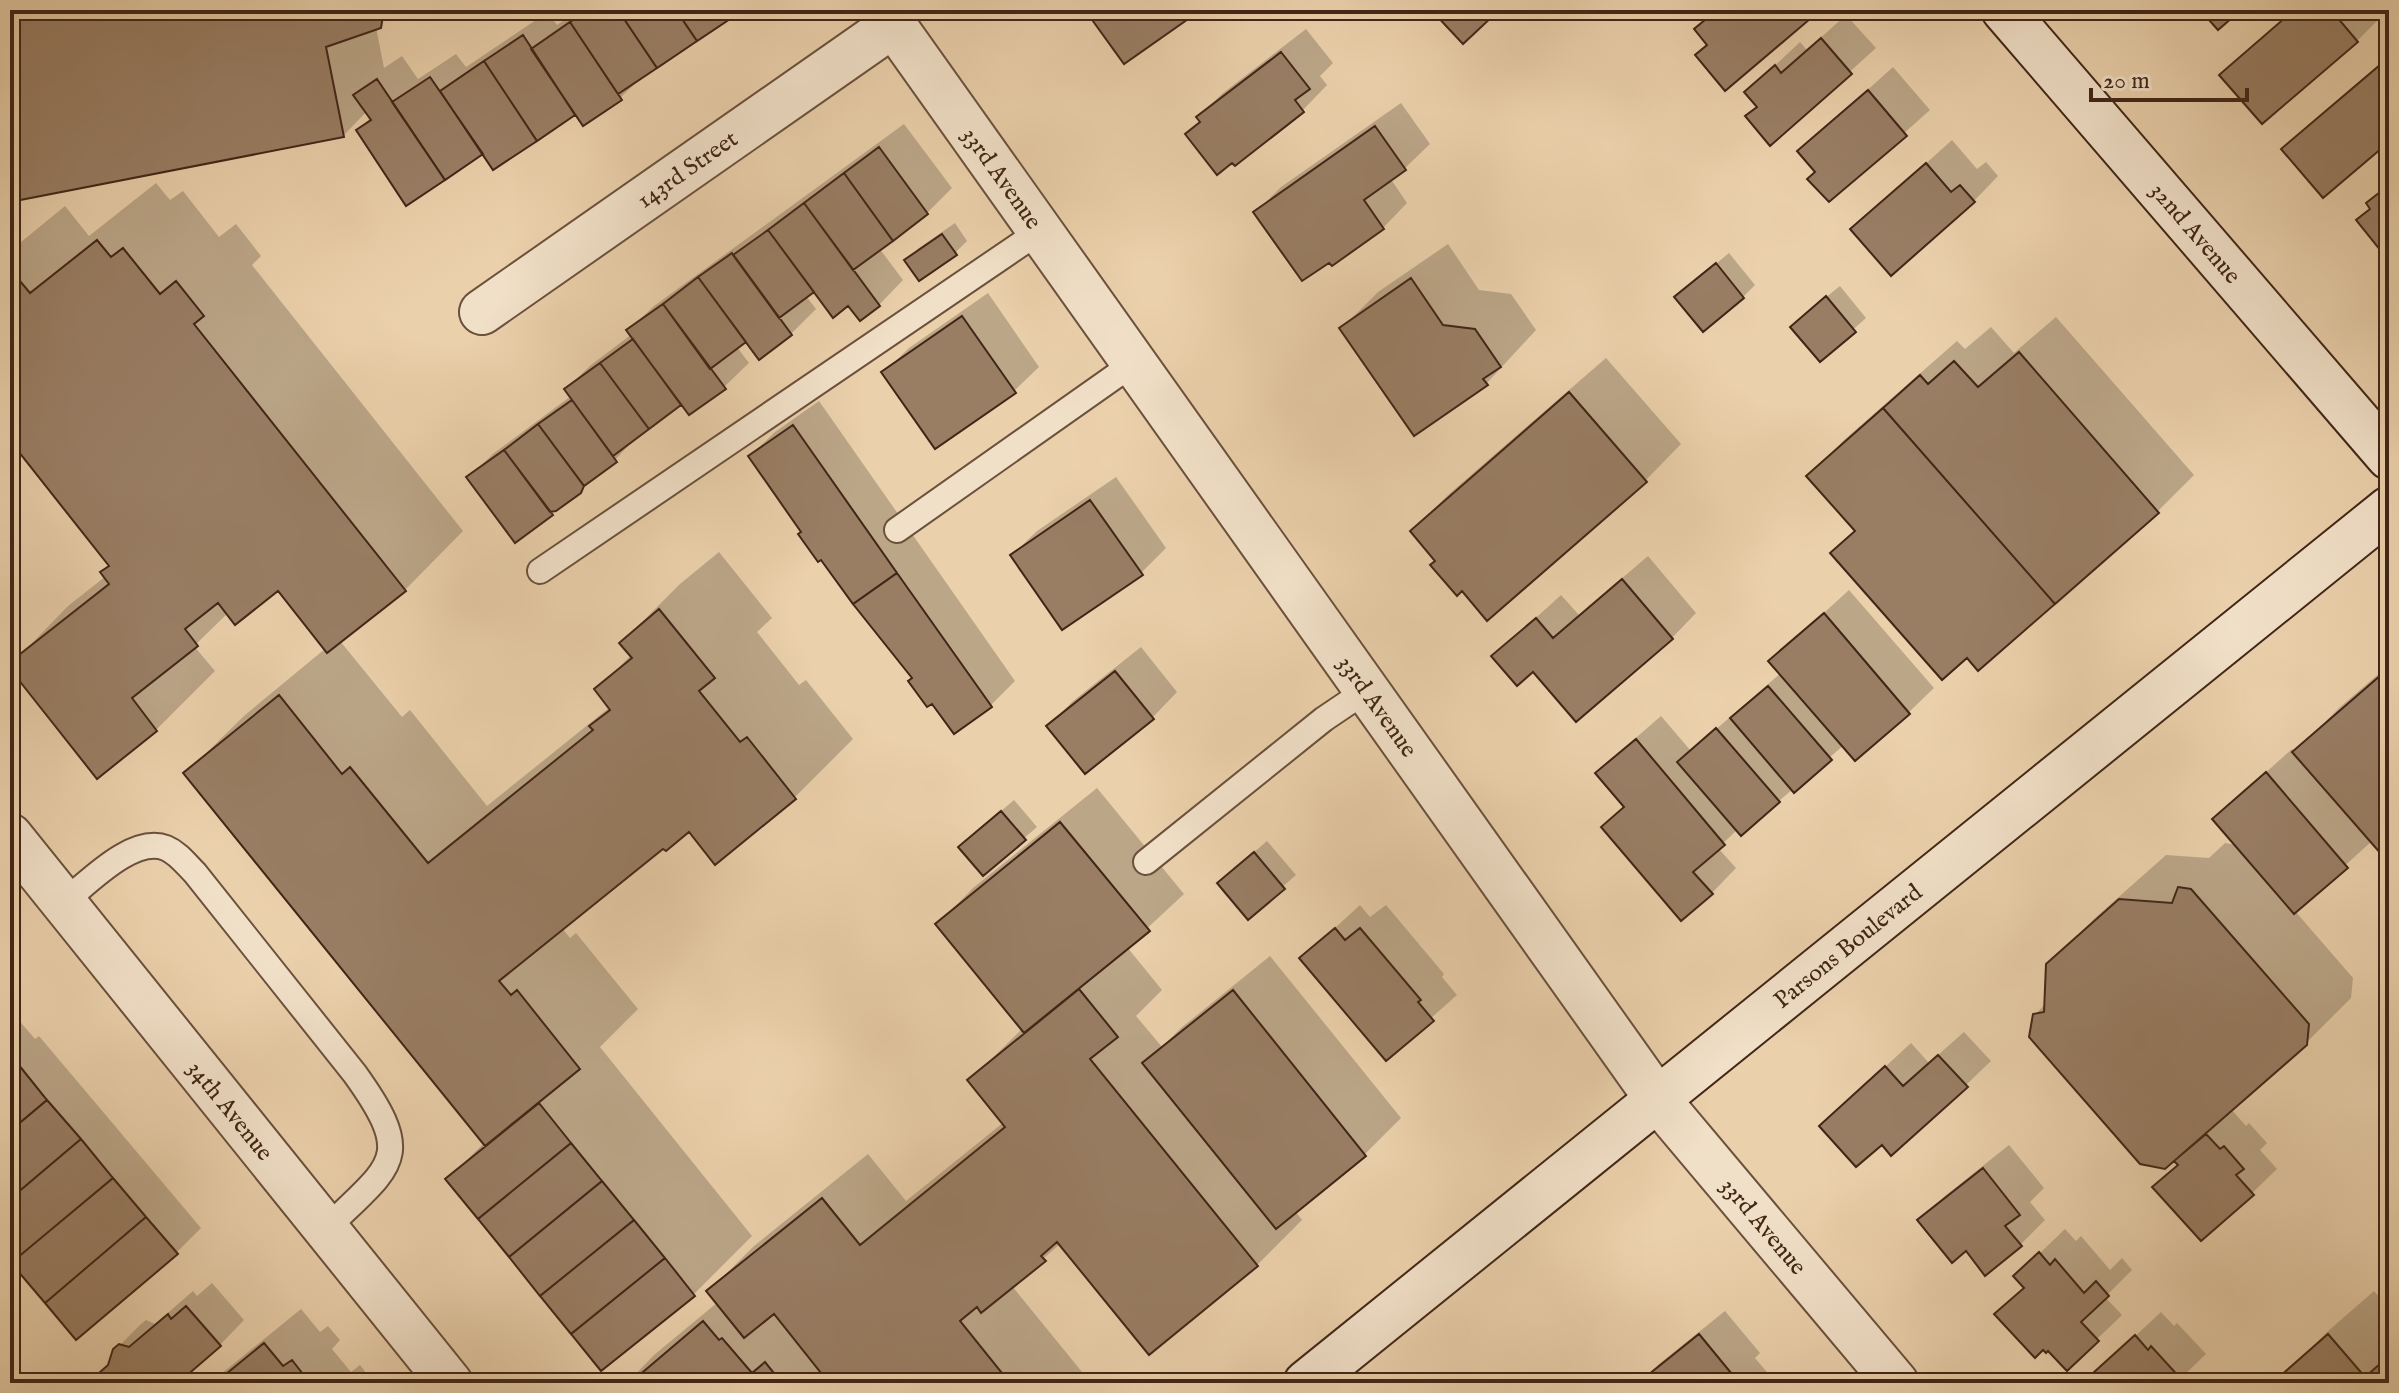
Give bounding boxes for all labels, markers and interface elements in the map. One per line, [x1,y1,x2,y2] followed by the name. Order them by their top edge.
[2091,52,2247,102] scale bar
[2103,66,2150,97] text: 20 m
[954,122,1048,236] street label: 33rd Avenue
[631,124,744,216] street label: 143rd Street
[2142,176,2247,291] street label: 32nd Avenue
[1330,650,1424,764] street label: 33rd Avenue
[1768,878,1929,1016] street label: Parsons Boulevard
[180,1055,279,1168] street label: 34th Avenue
[1713,1172,1813,1282] street label: 33rd Avenue

